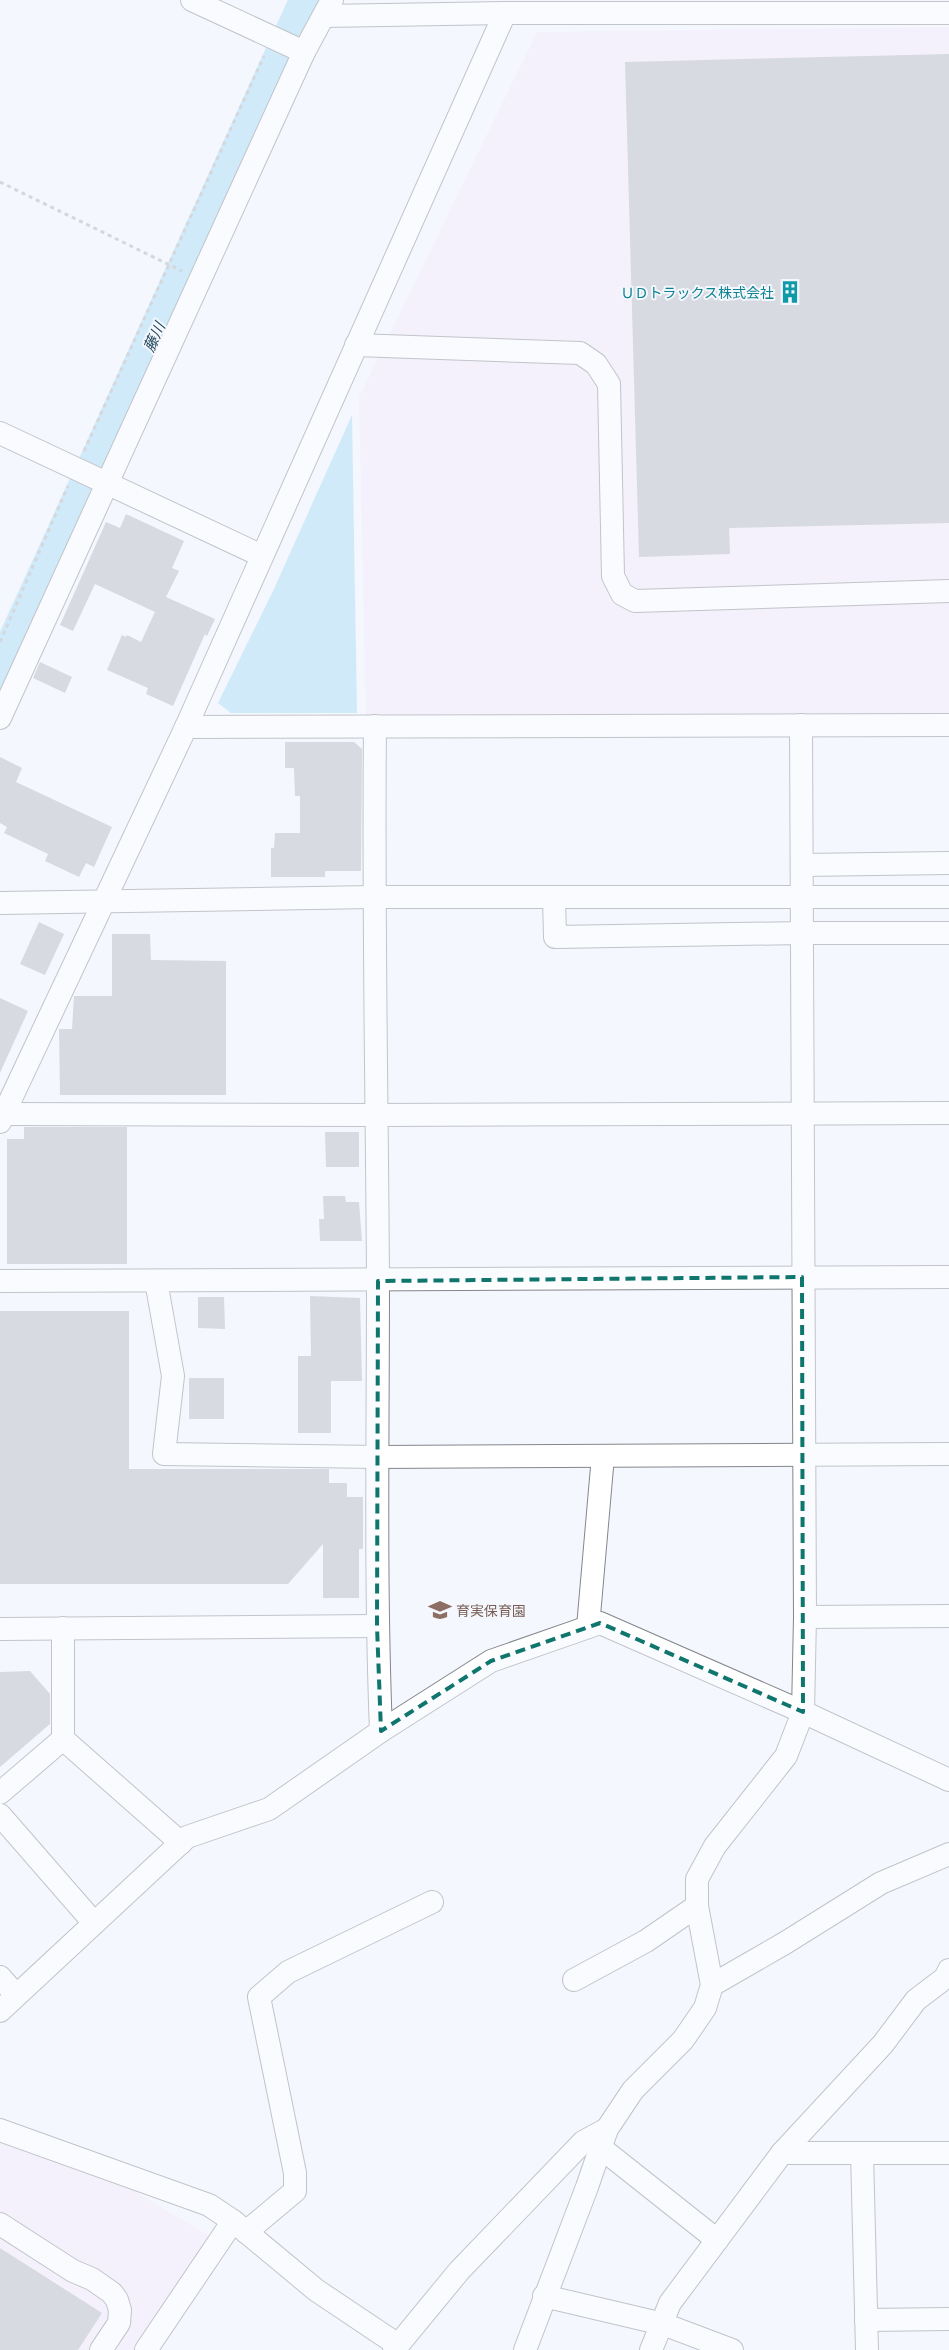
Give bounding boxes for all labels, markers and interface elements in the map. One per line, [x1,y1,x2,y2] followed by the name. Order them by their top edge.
[777,279,803,305] building icon: ＵＤトラックス株式会社
[620,284,774,301] place label: ＵＤトラックス株式会社
[139,318,170,355] water label: 藤川
[427,1597,453,1623] school or university icon: 育実保育園
[456,1602,526,1619] place label: 育実保育園

